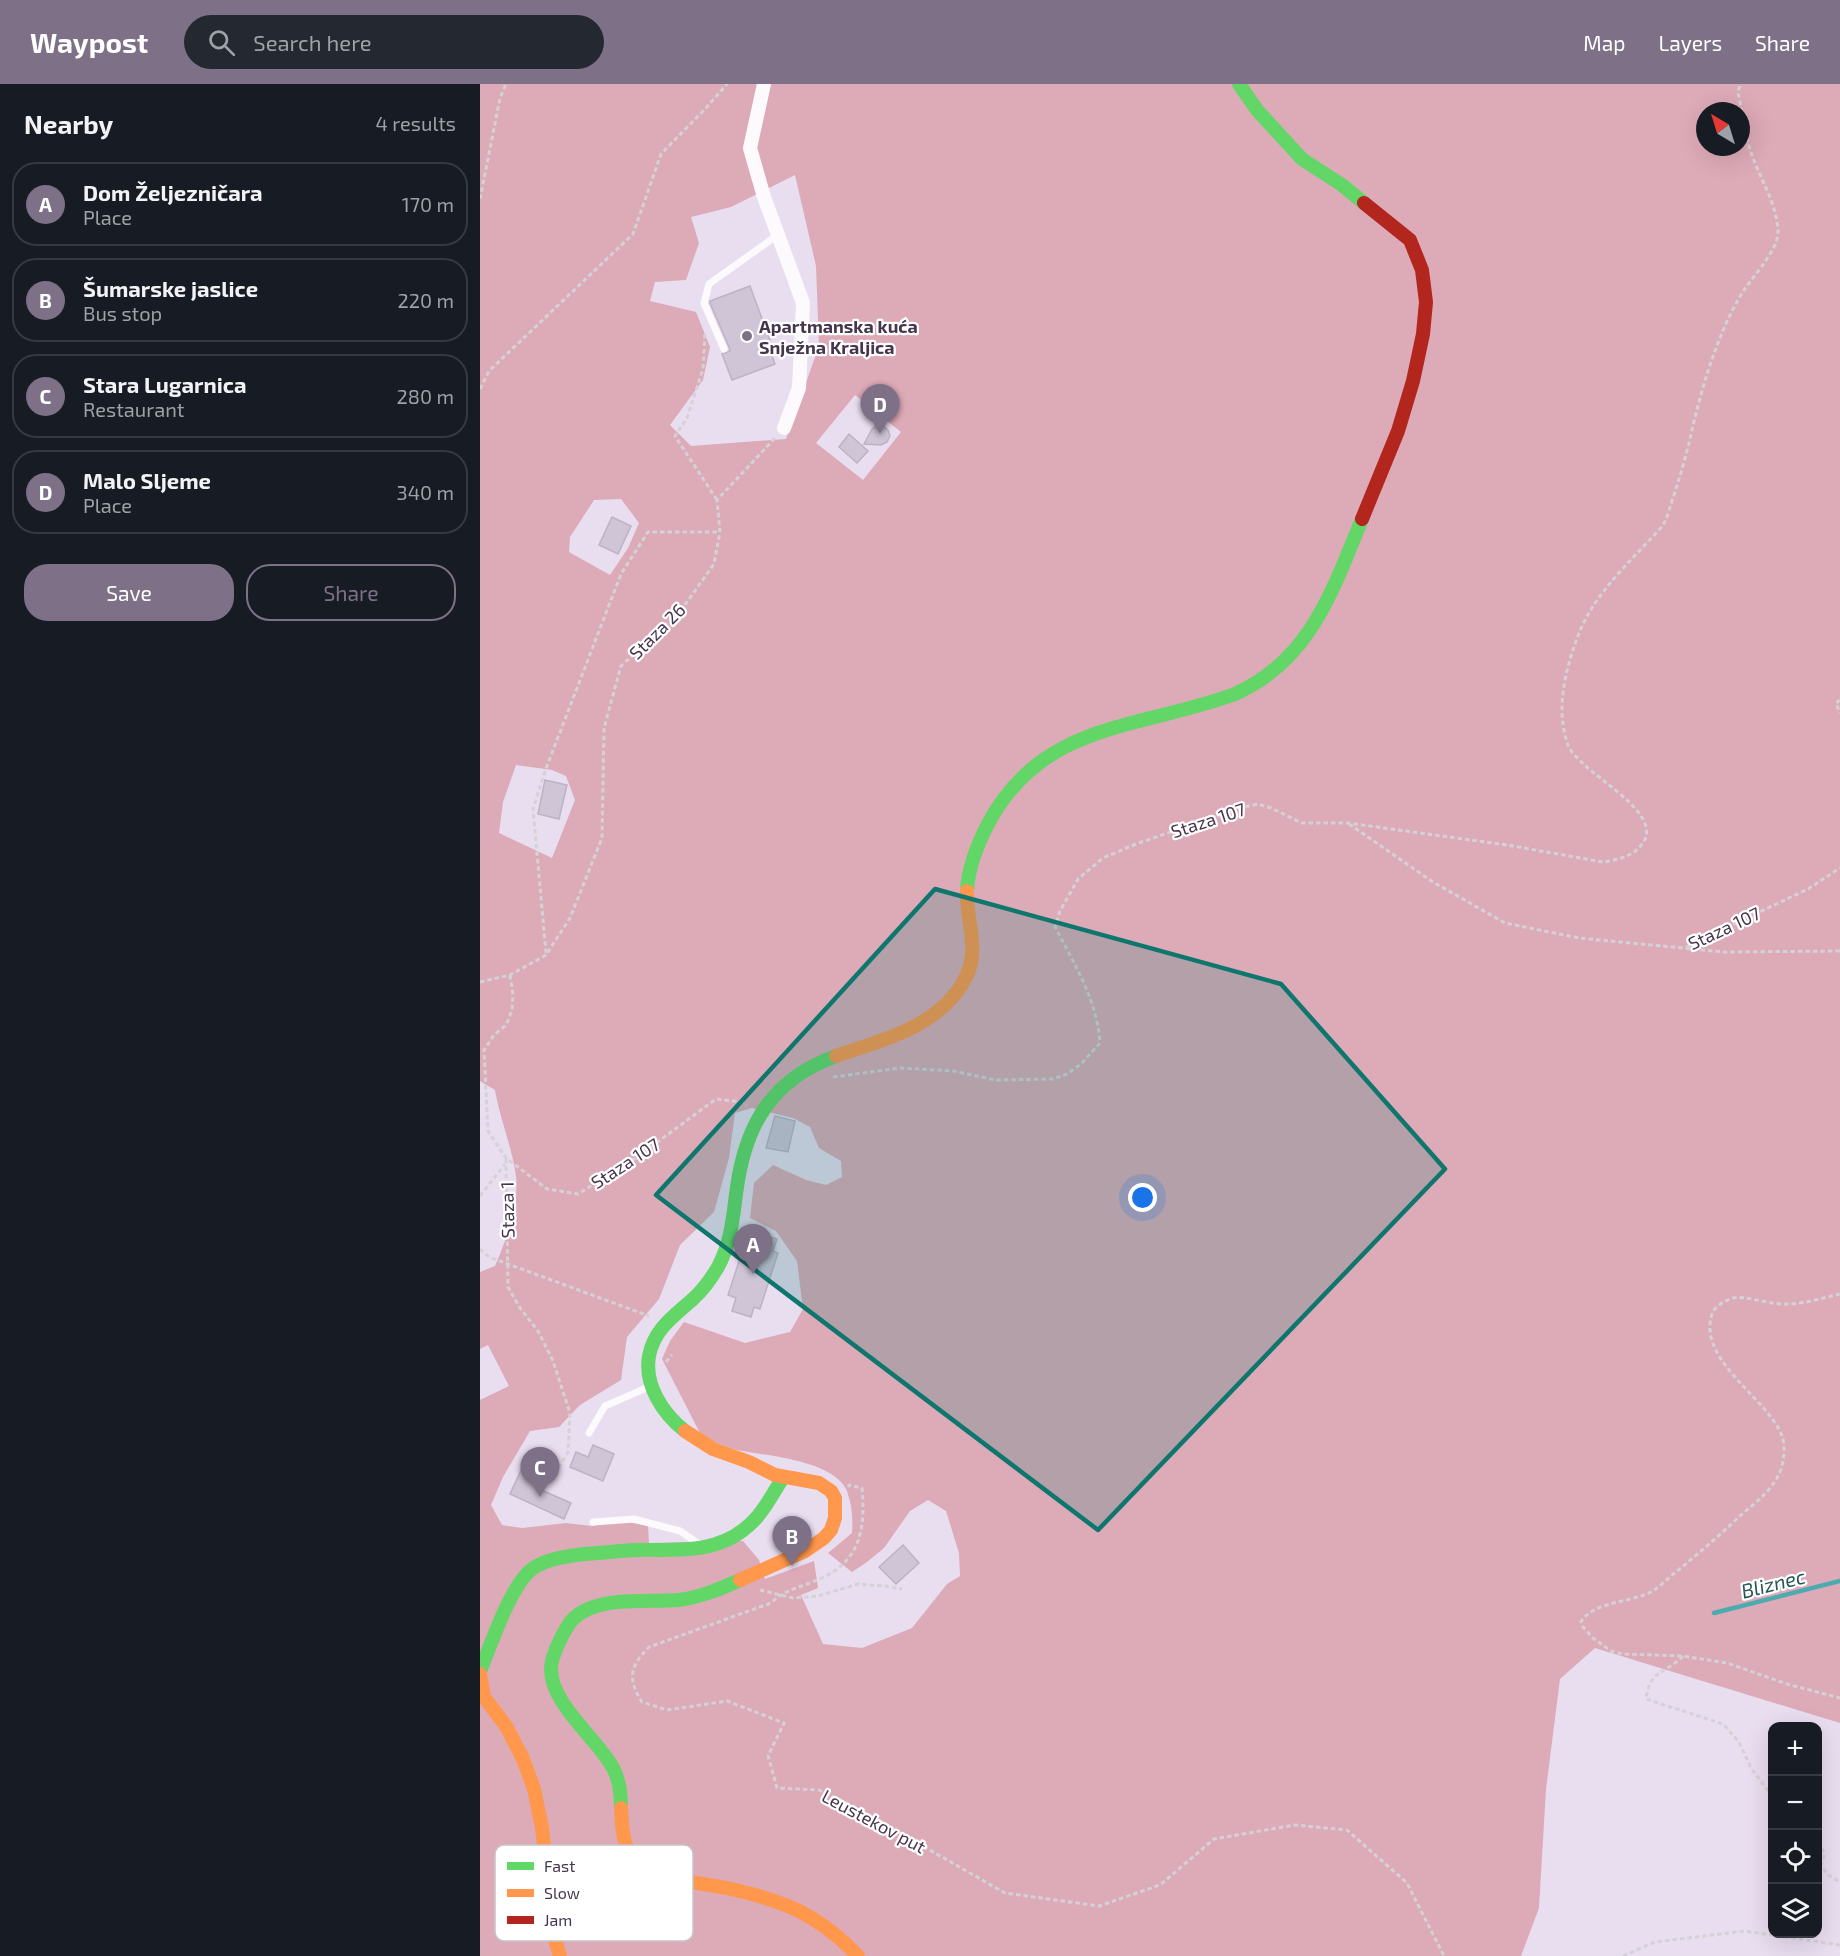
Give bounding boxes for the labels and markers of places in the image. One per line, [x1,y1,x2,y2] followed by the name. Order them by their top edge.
[759,315,918,358] place label: Apartmanska kuća Snježna Kraljica
[740,329,754,343] marker: Apartmanska kuća Snježna Kraljica
[860,384,900,434] pin: D
[734,1224,772,1274] pin: A
[520,1448,560,1497] pin: C
[772,1516,812,1566] pin: B

